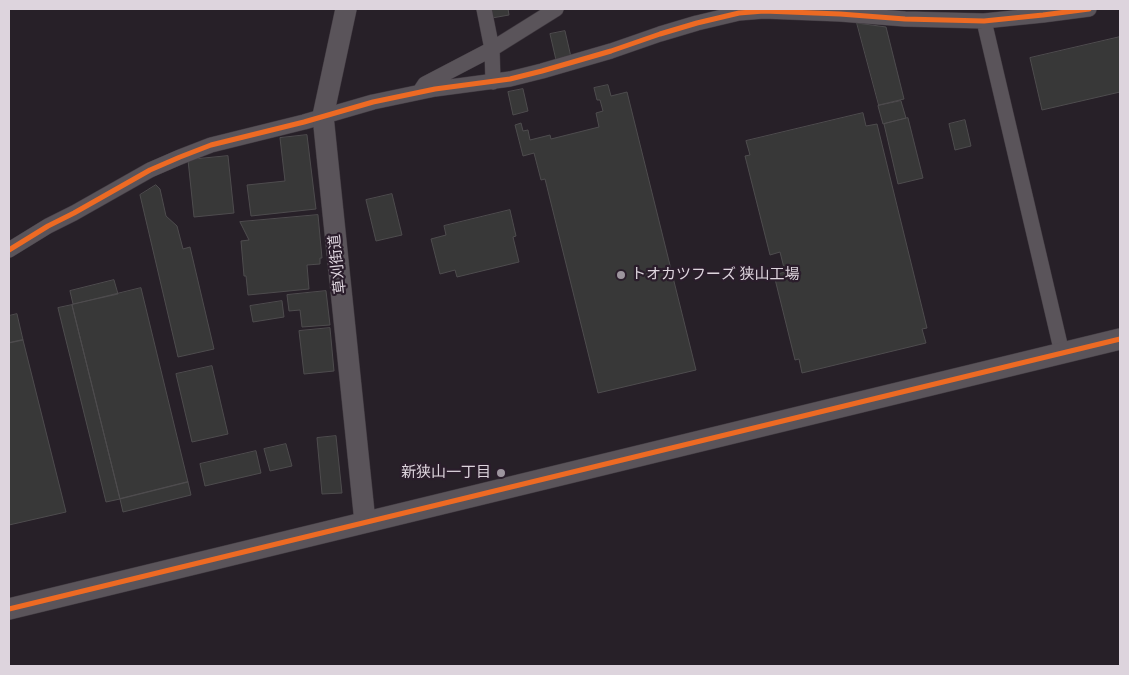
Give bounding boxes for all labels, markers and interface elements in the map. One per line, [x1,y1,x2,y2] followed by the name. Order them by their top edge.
[326,233,350,295] street label: 草刈街道
[631,266,799,284] place label: トオカツフーズ 狭山工場
[615,269,627,281] marker: トオカツフーズ 狭山工場
[401,464,491,482] place label: 新狭山一丁目
[495,467,507,479] marker: 新狭山一丁目

